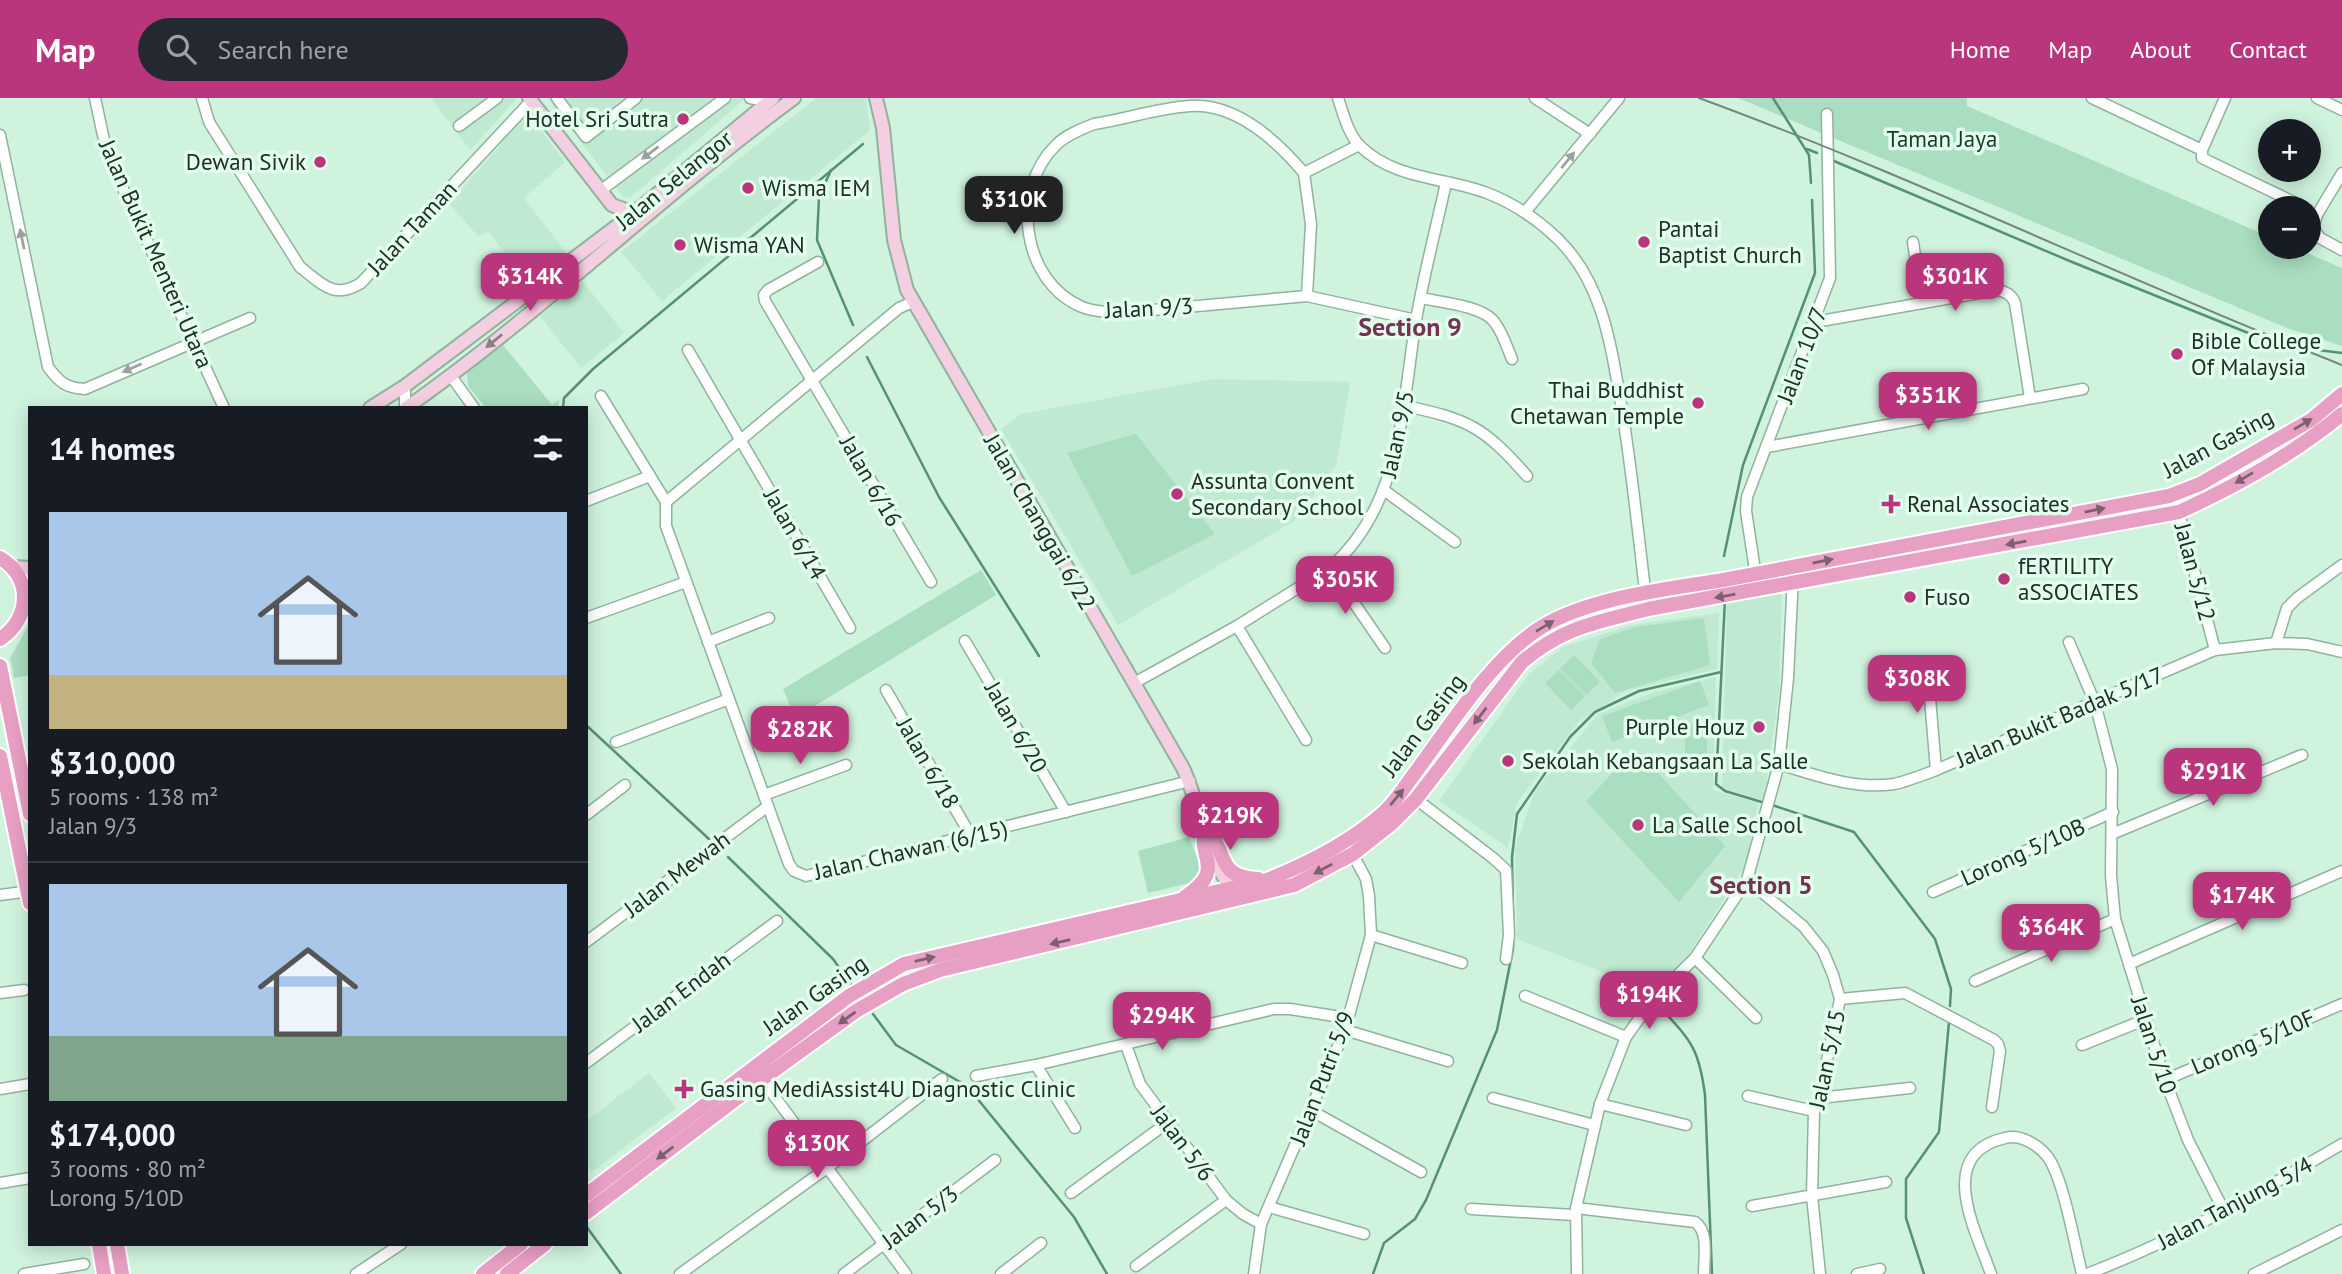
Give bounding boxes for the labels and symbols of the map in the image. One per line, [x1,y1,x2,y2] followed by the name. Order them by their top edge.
[525,104,669,133] place label: Hotel Sri Sutra
[675,111,691,127] marker: Hotel Sri Sutra
[609,124,738,236] street label: Jalan Selangor
[1887,124,1997,153] park label: Taman Jaya
[93,134,220,373] street label: Jalan Bukit Menteri Utara
[642,146,660,161] one-way arrow
[186,147,306,176] place label: Dewan Sivik
[1561,151,1576,169] one-way arrow
[312,154,328,170] marker: Dewan Sivik
[762,173,870,202] place label: Wisma IEM
[360,174,463,282] street label: Jalan Taman
[965,176,1063,236] pin: $310K
[740,180,756,196] marker: Wisma IEM
[1658,214,1802,269] place label: Pantai Baptist Church
[16,228,27,250] one-way arrow
[694,230,805,259] place label: Wisma YAN
[1636,234,1652,250] marker: Pantai Baptist Church
[672,237,688,253] marker: Wisma YAN
[481,254,579,313] pin: $314K
[1906,254,2004,313] pin: $301K
[1103,291,1194,324] street label: Jalan 9/3
[1770,303,1833,408] street label: Jalan 10/7
[1358,310,1462,343] district label: Section 9
[2191,326,2321,381] place label: Bible College Of Malaysia
[485,333,502,348] one-way arrow
[2169,346,2185,362] marker: Bible College Of Malaysia
[122,362,142,374] one-way arrow
[1879,372,1977,432] pin: $351K
[1510,375,1684,430] place label: Thai Buddhist Chetawan Temple
[1373,388,1420,481] street label: Jalan 9/5
[1690,395,1706,411] marker: Thai Buddhist Chetawan Temple
[2157,401,2278,484] street label: Jalan Gasing
[2293,418,2312,430] one-way arrow
[978,428,1103,615] street label: Jalan Changgai 6/22
[833,429,909,532] street label: Jalan 6/16
[1191,466,1364,521] place label: Assunta Convent Secondary School
[2235,472,2254,484] one-way arrow
[757,482,833,585] street label: Jalan 6/14
[1169,486,1185,502] marker: Assunta Convent Secondary School
[1907,489,2069,518] place label: Renal Associates
[1881,494,1901,514] marker: Renal Associates
[2084,504,2106,515] one-way arrow
[2168,519,2223,624] street label: Jalan 5/12
[2005,538,2027,549] one-way arrow
[2018,551,2139,606] place label: fERTILITY aSSOCIATES
[1812,555,1834,566] one-way arrow
[1296,556,1394,616] pin: $305K
[1996,571,2012,587] marker: fERTILITY aSSOCIATES
[1924,582,1970,611] place label: Fuso
[1902,589,1918,605] marker: Fuso
[1714,591,1736,602] one-way arrow
[1535,620,1554,632] one-way arrow
[1868,656,1966,715] pin: $308K
[1951,660,2168,774] street label: Jalan Bukit Badak 5/17
[1374,668,1471,783] street label: Jalan Gasing
[978,675,1054,778] street label: Jalan 6/20
[751,706,849,766] pin: $282K
[1473,706,1488,724] one-way arrow
[890,711,966,814] street label: Jalan 6/18
[1625,712,1745,741] place label: Purple Houz
[1751,719,1767,735] marker: Purple Houz
[1522,746,1808,775] place label: Sekolah Kebangsaan La Salle
[2164,748,2262,808] pin: $291K
[1500,753,1516,769] marker: Sekolah Kebangsaan La Salle
[1389,788,1404,806] one-way arrow
[1181,792,1279,852] pin: $219K
[1652,810,1803,839] place label: La Salle School
[1956,811,2090,892] street label: Lorong 5/10B
[810,813,1010,886] street label: Jalan Chawan (6/15)
[1630,817,1646,833] marker: La Salle School
[617,824,736,924] street label: Jalan Mewah
[1314,863,1333,875] one-way arrow
[1709,868,1813,901] district label: Section 5
[2193,872,2291,932] pin: $174K
[2002,904,2100,964] pin: $364K
[1048,936,1070,947] one-way arrow
[625,945,736,1039] street label: Jalan Endah
[756,948,873,1042] street label: Jalan Gasing
[914,954,936,965] one-way arrow
[1600,972,1698,1031] pin: $194K
[1113,992,1211,1052] pin: $294K
[2125,992,2184,1097] street label: Jalan 5/10
[2187,1002,2319,1081] street label: Lorong 5/10F
[1282,1007,1360,1150] street label: Jalan Putri 5/9
[1802,1007,1851,1112] street label: Jalan 5/15
[838,1011,857,1025] one-way arrow
[700,1074,1076,1103] place label: Gasing MediAssist4U Diagnostic Clinic
[674,1079,694,1099] marker: Gasing MediAssist4U Diagnostic Clinic
[1145,1098,1222,1187] street label: Jalan 5/6
[768,1121,866,1180] pin: $130K
[656,1146,674,1161] one-way arrow
[2151,1149,2318,1256] street label: Jalan Tanjung 5/4
[875,1178,964,1255] street label: Jalan 5/3

